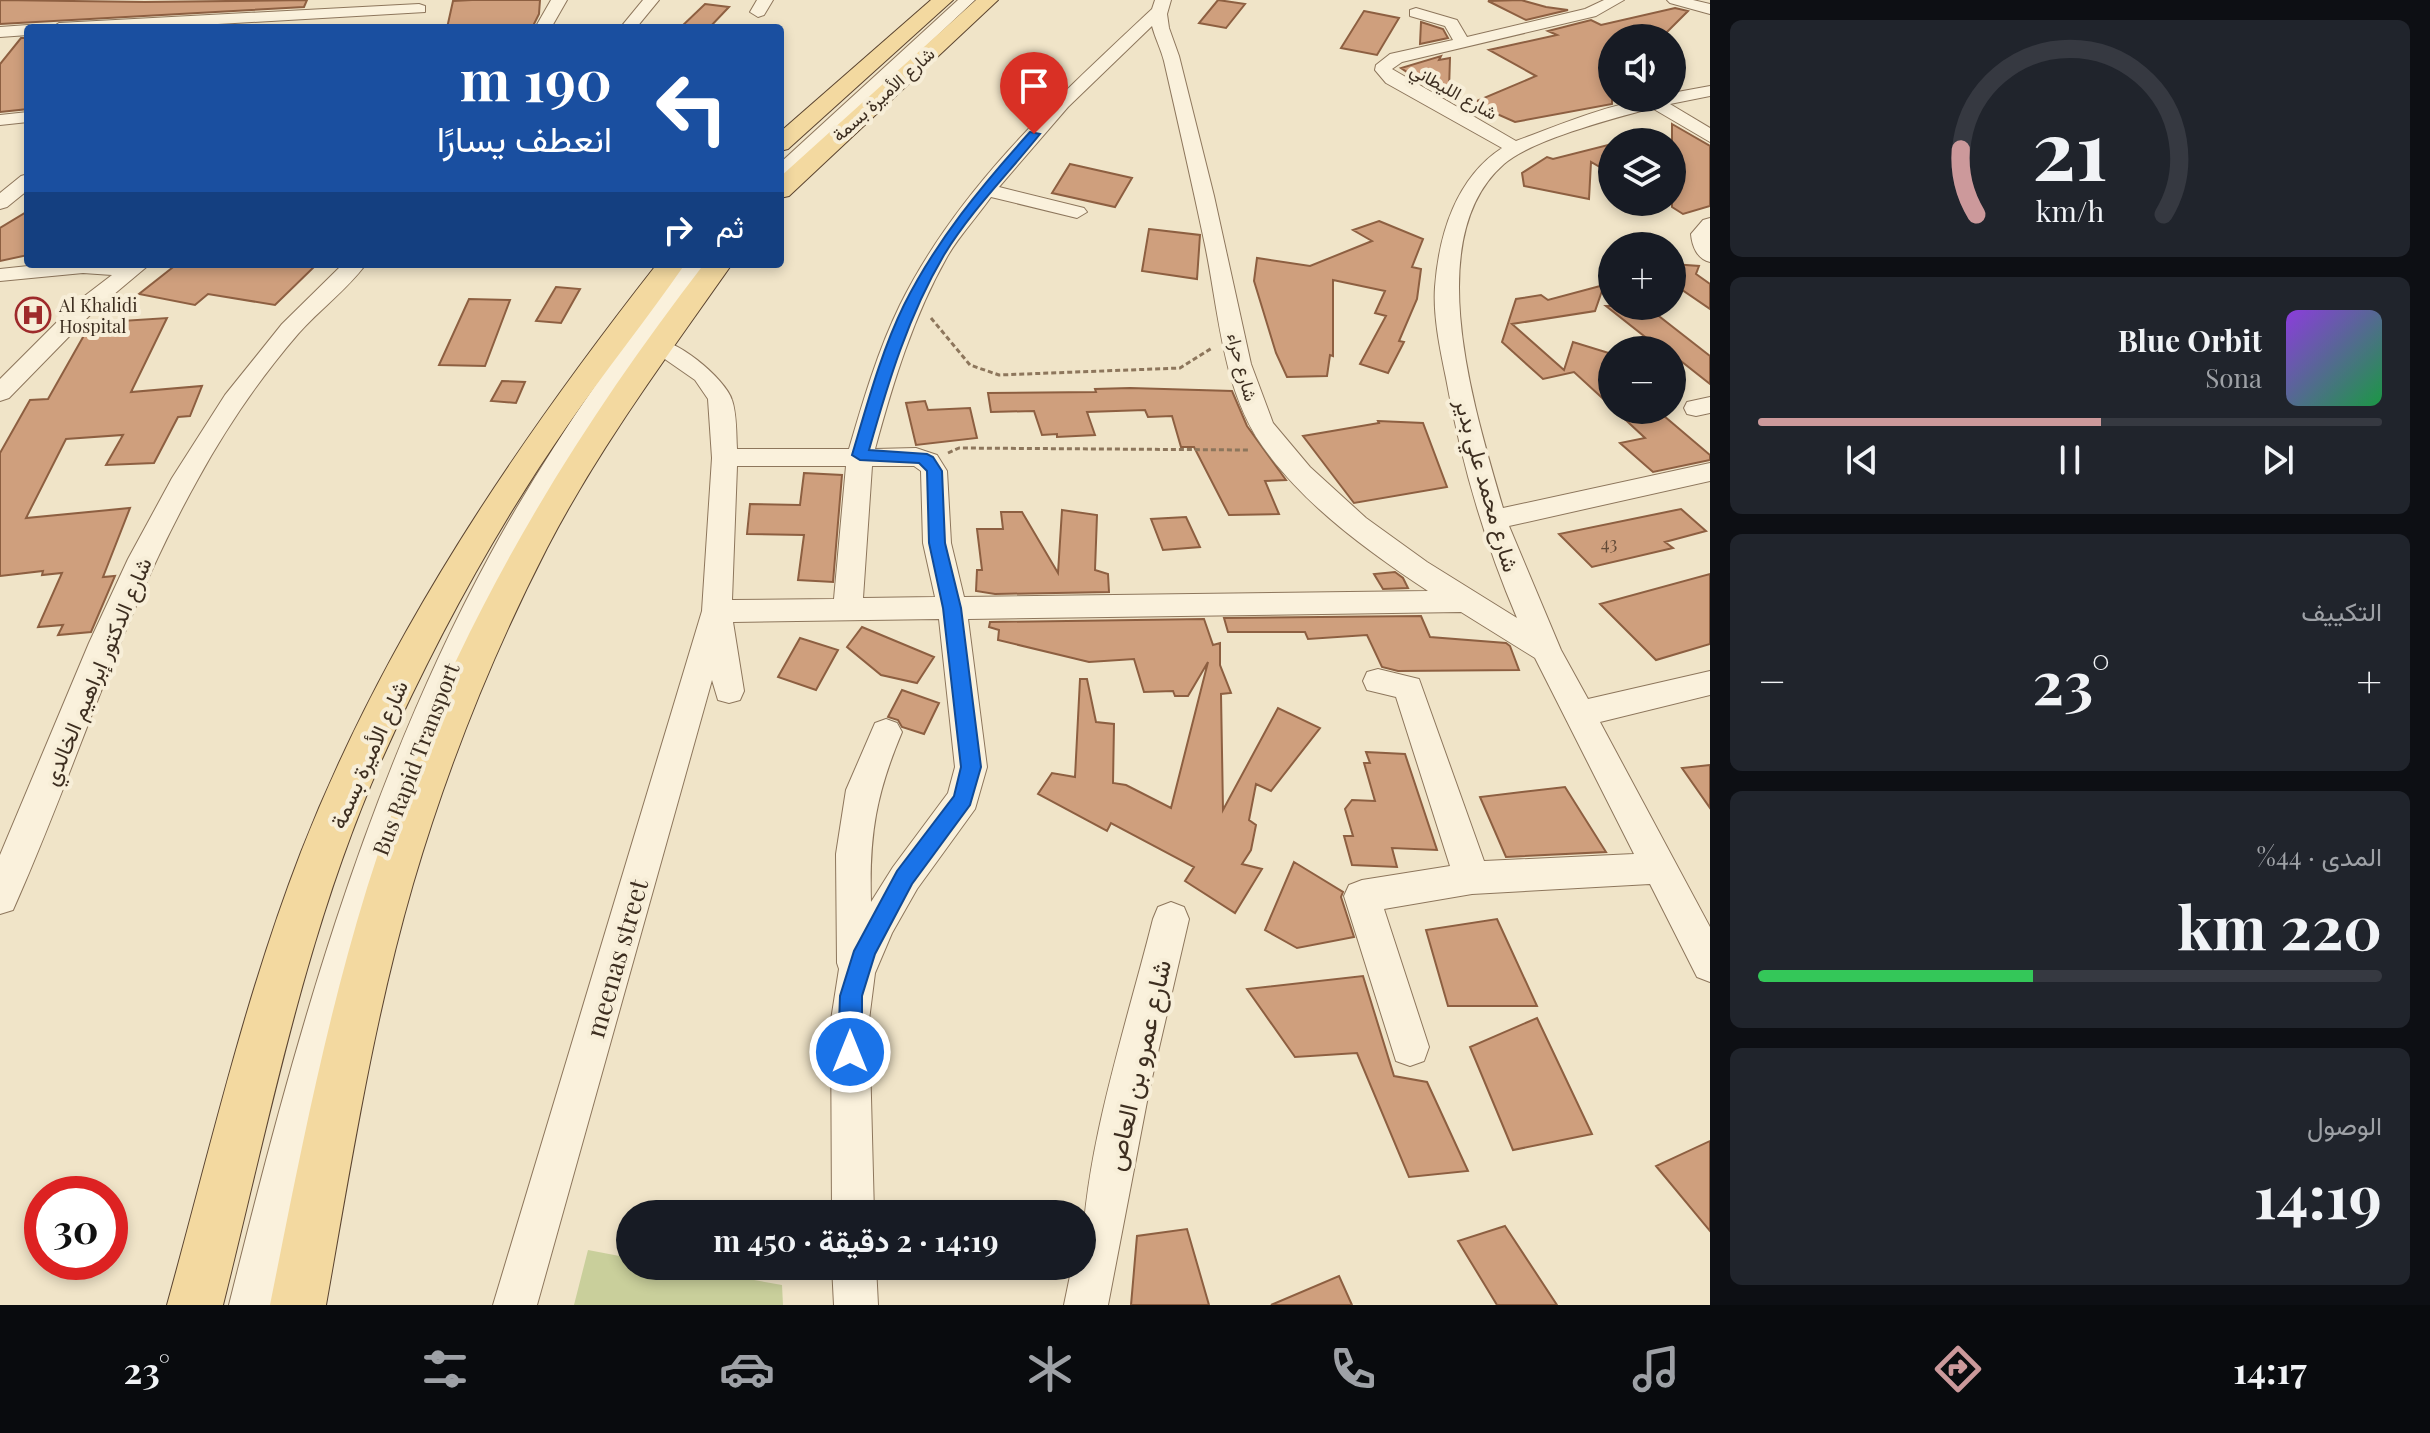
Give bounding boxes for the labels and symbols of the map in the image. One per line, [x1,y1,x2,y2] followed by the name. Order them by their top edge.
[827,41,940,147] street label: شارع الأميرة بسمة
[1000,52,1068,134] pin
[1404,57,1502,128] street label: شارع الليطاني
[58,293,137,338] place label: Al Khalidi Hospital
[14,296,52,334] hospital icon: Al Khalidi Hospital
[1221,330,1264,404] street label: شارع حراء
[1444,394,1527,576] street label: شارع محمد علي بدير
[1601,531,1617,555] house number: 43
[34,552,162,792] street label: شارع الدكتور إبراهيم الخالدي
[364,657,466,859] street label: Bus Rapid Transport
[322,675,415,833] street label: شارع الأميرة بسمة
[577,874,656,1041] street label: meenas street
[1096,956,1180,1174] street label: شارع عمرو بن العاص
[808,1010,892,1094] position arrow
[24,1176,128,1280] speed limit sign: 30

